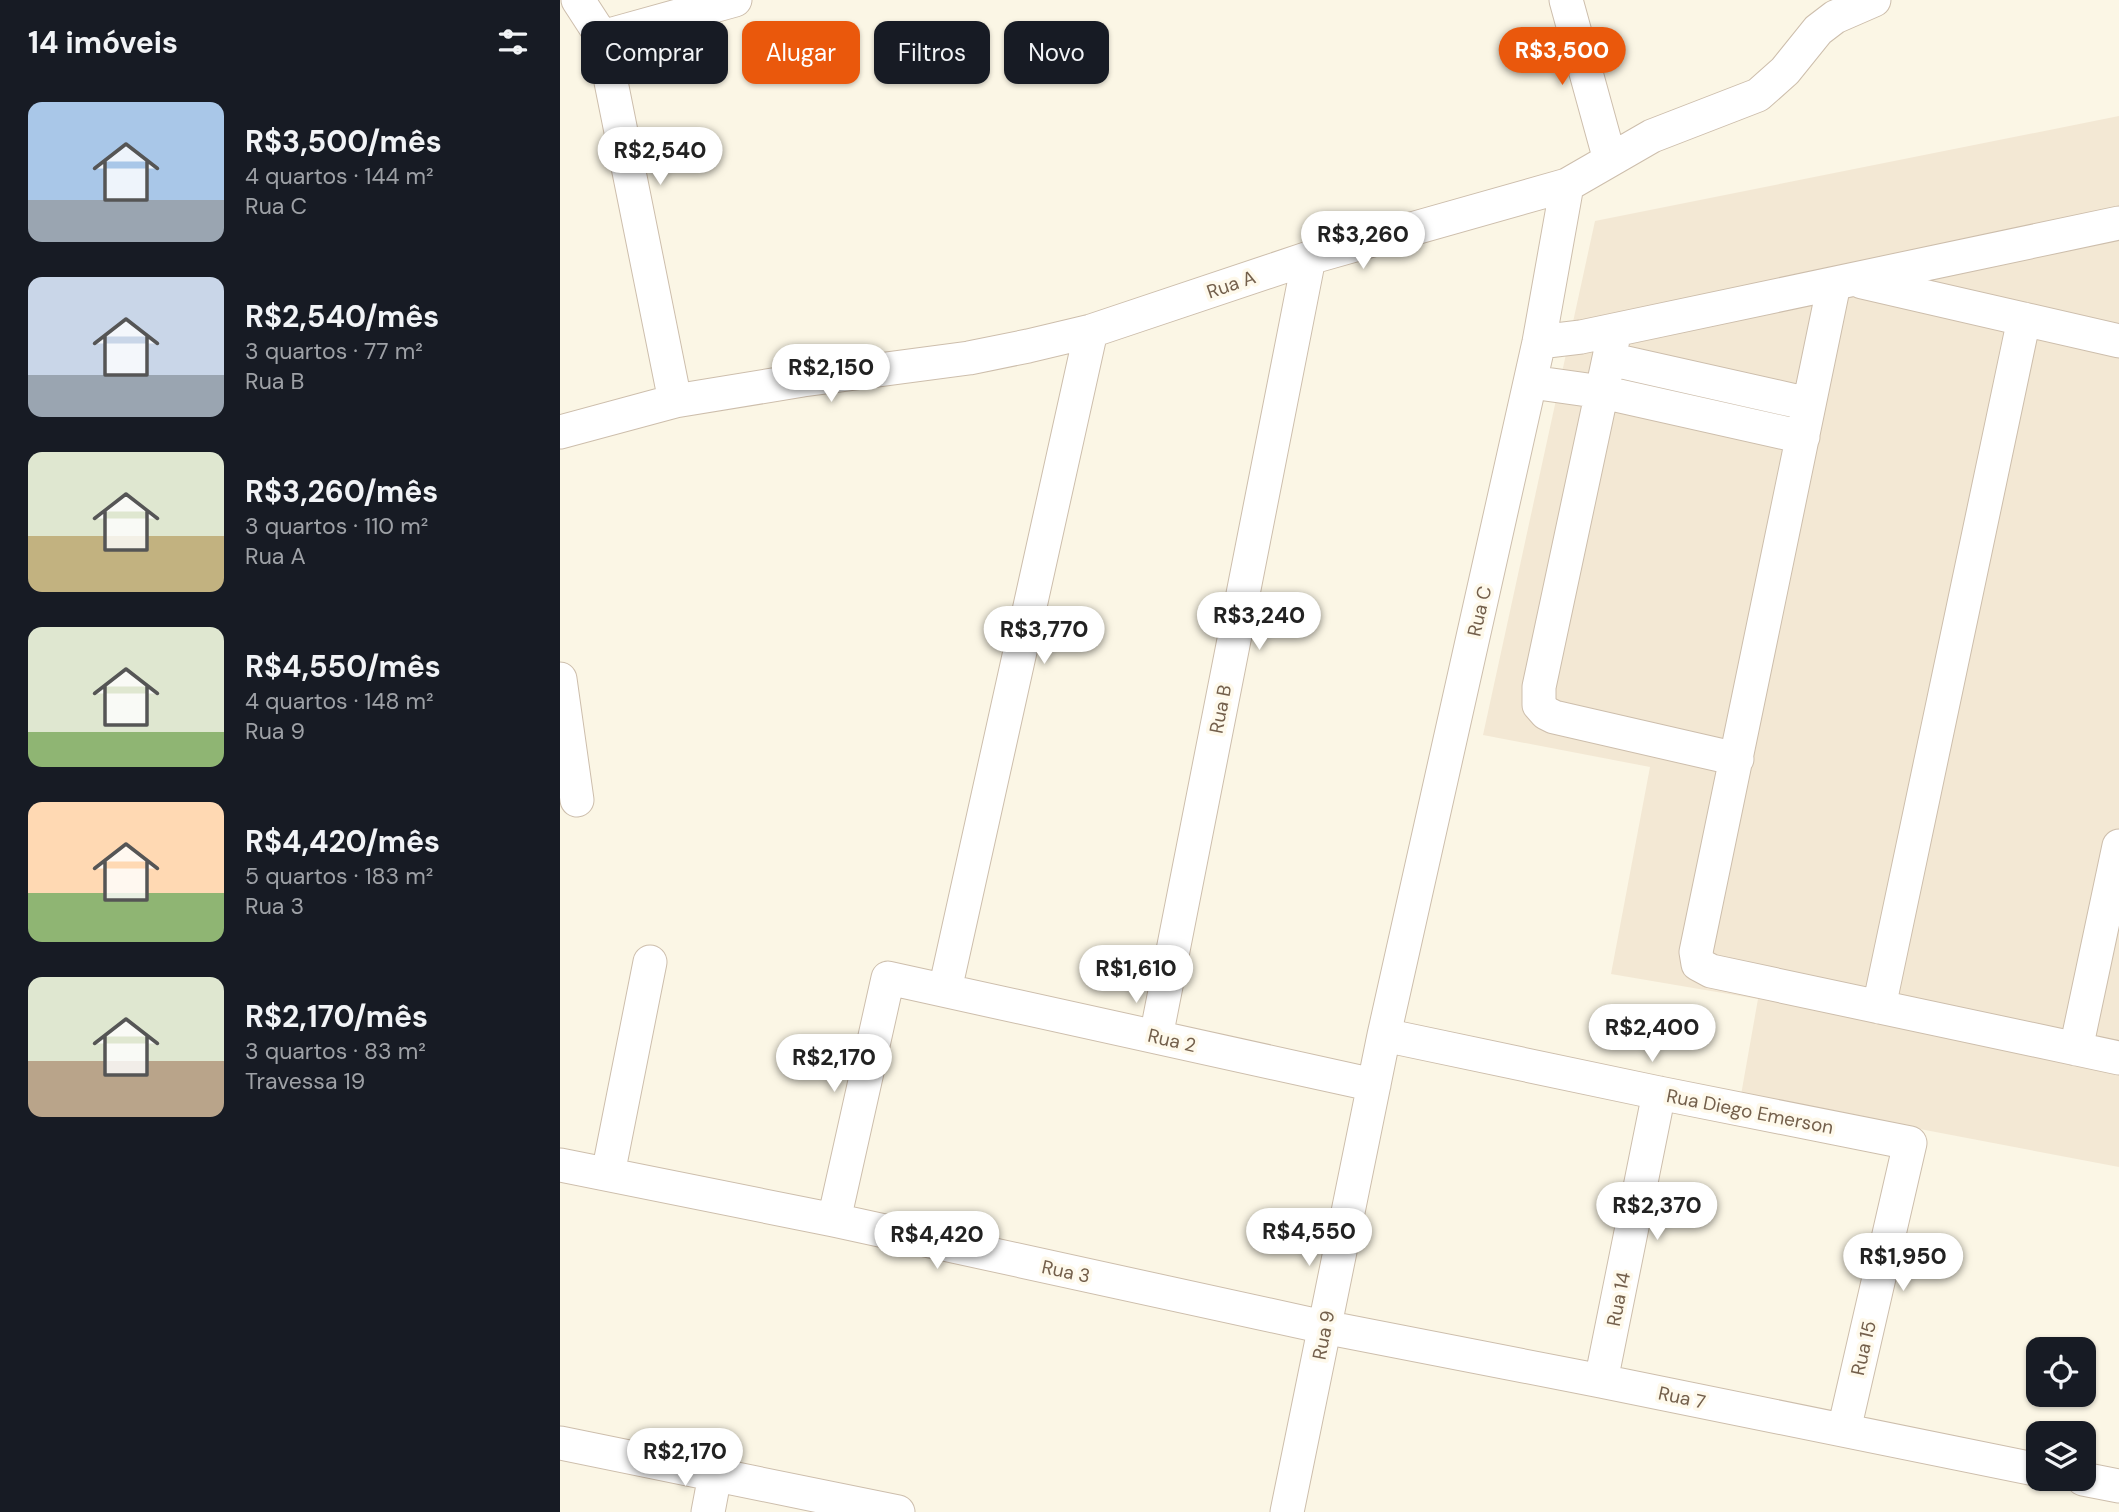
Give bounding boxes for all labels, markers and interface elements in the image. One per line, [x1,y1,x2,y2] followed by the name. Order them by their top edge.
[581,21,728,84] chip: Comprar
[742,21,860,84] chip: Alugar
[874,21,990,84] chip: Filtros
[1004,21,1109,84] chip: Novo
[28,23,178,62] text: 14 imóveis
[494,23,532,61] icon: filters
[1497,28,1627,87] pin: R$3,500
[1515,35,1609,65] text: R$3,500
[245,122,442,161] text: R$3,500/mês
[595,128,725,187] pin: R$2,540
[84,130,168,214] icon: home
[614,135,706,165] text: R$2,540
[245,161,434,191] text: 4 quartos · 144 m²
[245,191,307,221] text: Rua C
[1298,212,1428,271] pin: R$3,260
[1317,219,1409,249] text: R$3,260
[1203,264,1259,304] street label: Rua A
[245,297,439,336] text: R$2,540/mês
[84,305,168,389] icon: home
[245,336,423,366] text: 3 quartos · 77 m²
[766,344,896,404] pin: R$2,150
[788,352,874,382] text: R$2,150
[245,366,304,396] text: Rua B
[245,472,438,511] text: R$3,260/mês
[84,480,168,564] icon: home
[245,511,428,541] text: 3 quartos · 110 m²
[245,541,306,571] text: Rua A
[1462,583,1497,639] street label: Rua C
[1194,592,1324,652] pin: R$3,240
[1213,600,1305,630] text: R$3,240
[979,606,1109,666] pin: R$3,770
[1000,614,1088,644] text: R$3,770
[245,647,441,686] text: R$4,550/mês
[84,655,168,739] icon: home
[1204,683,1237,736] street label: Rua B
[245,686,434,716] text: 4 quartos · 148 m²
[245,716,305,746] text: Rua 9
[245,822,440,861] text: R$4,420/mês
[84,830,168,914] icon: home
[245,861,433,891] text: 5 quartos · 183 m²
[245,891,304,921] text: Rua 3
[1071,946,1201,1005] pin: R$1,610
[1095,953,1177,983] text: R$1,610
[245,997,428,1036] text: R$2,170/mês
[1587,1004,1717,1064] pin: R$2,400
[84,1005,168,1089] icon: home
[1605,1012,1699,1042] text: R$2,400
[1145,1023,1198,1058] street label: Rua 2
[769,1034,899,1094] pin: R$2,170
[245,1036,426,1066] text: 3 quartos · 83 m²
[792,1042,876,1072] text: R$2,170
[245,1066,365,1096] text: Travessa 19
[1664,1083,1836,1140] street label: Rua Diego Emerson
[1592,1182,1722,1242] pin: R$2,370
[1612,1190,1702,1220] text: R$2,370
[1244,1208,1374,1268] pin: R$4,550
[872,1212,1002,1271] pin: R$4,420
[1262,1216,1356,1246] text: R$4,550
[890,1219,984,1249] text: R$4,420
[1838,1234,1968,1293] pin: R$1,950
[1859,1241,1947,1271] text: R$1,950
[1039,1254,1092,1289] street label: Rua 3
[1601,1270,1636,1328] street label: Rua 14
[1306,1308,1340,1362] street label: Rua 9
[1845,1318,1882,1378] street label: Rua 15
[2026,1337,2096,1491] map controls
[2026,1337,2096,1407] button: locate
[1656,1380,1708,1415] street label: Rua 7
[2026,1421,2096,1491] button: layers
[620,1428,750,1488] pin: R$2,170
[643,1436,727,1466] text: R$2,170

